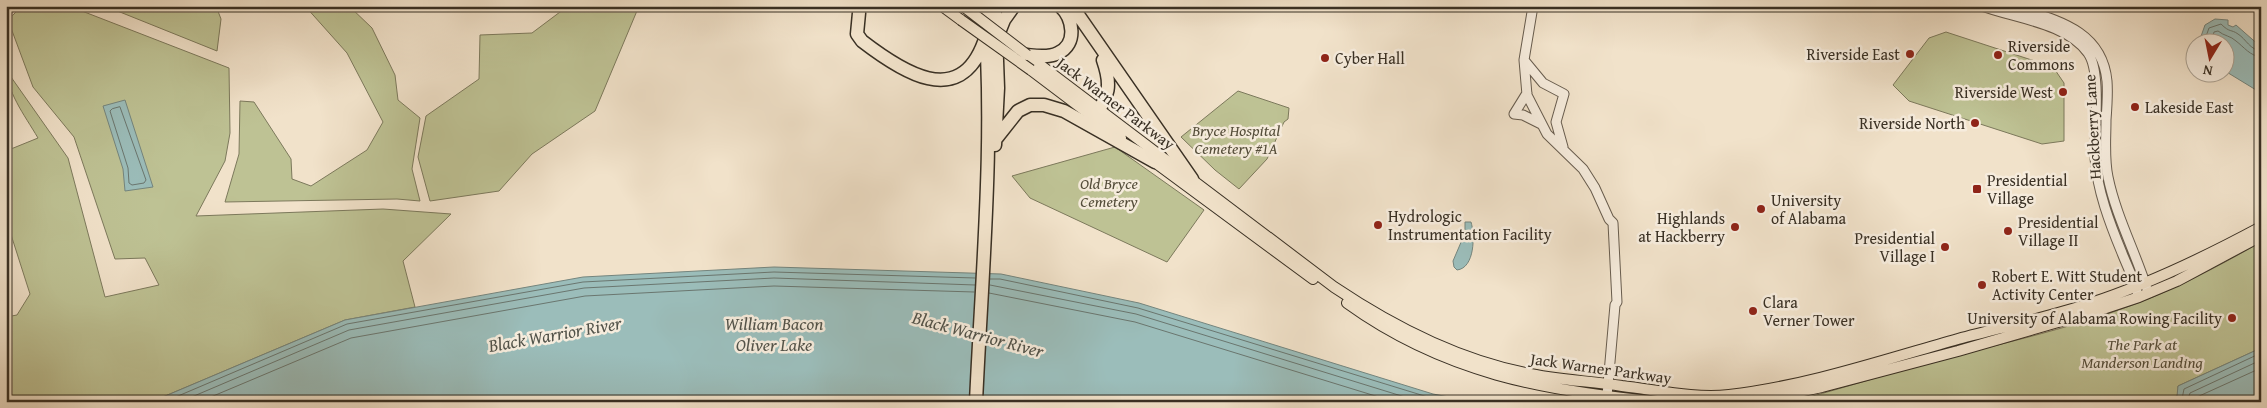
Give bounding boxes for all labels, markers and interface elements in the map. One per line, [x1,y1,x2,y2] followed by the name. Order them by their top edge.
[2184,32,2234,82] north arrow
[2008,34,2075,76] place label: Riverside Commons
[1807,42,1900,66] place label: Riverside East
[1335,46,1405,70] place label: Cyber Hall
[1904,48,1916,60] marker: Riverside East
[1050,49,1180,155] street label: Jack Warner Parkway
[1992,49,2004,61] marker: Riverside Commons
[1319,52,1331,64] marker: Cyber Hall
[2201,60,2214,81] text: N
[2077,74,2107,180] street label: Hackberry Lane
[1955,80,2053,104] place label: Riverside West
[2057,86,2069,98] marker: Riverside West
[2145,95,2234,119] place label: Lakeside East
[2129,101,2141,113] marker: Lakeside East
[1859,111,1965,135] place label: Riverside North
[1969,117,1981,129] marker: Riverside North
[1191,118,1280,160] park label: Bryce Hospital Cemetery #1A
[1987,168,2068,210] place label: Presidential Village
[1080,171,1139,213] park label: Old Bryce Cemetery
[1971,183,1983,195] marker: Presidential Village
[1771,188,1846,230] place label: University of Alabama
[1755,203,1767,215] marker: University of Alabama
[1388,204,1552,246] place label: Hydrologic Instrumentation Facility
[1638,206,1725,248] place label: Highlands at Hackberry
[2018,210,2099,252] place label: Presidential Village II
[1372,219,1384,231] marker: Hydrologic Instrumentation Facility
[1729,221,1741,233] marker: Highlands at Hackberry
[2002,225,2014,237] marker: Presidential Village II
[1854,226,1936,268] place label: Presidential Village I
[1939,241,1951,253] marker: Presidential Village I
[1992,264,2142,306] place label: Robert E. Witt Student Activity Center
[1976,279,1988,291] marker: Robert E. Witt Student Activity Center
[1763,290,1855,332] place label: Clara Verner Tower
[908,303,1048,365] water label: Black Warrior River
[1747,305,1759,317] marker: Clara Verner Tower
[1967,306,2222,330] place label: University of Alabama Rowing Facility
[485,309,625,359] water label: Black Warrior River
[725,310,823,358] water label: William Bacon Oliver Lake
[2226,312,2238,324] marker: University of Alabama Rowing Facility
[2081,332,2203,374] park label: The Park at Manderson Landing
[1527,346,1673,390] street label: Jack Warner Parkway

